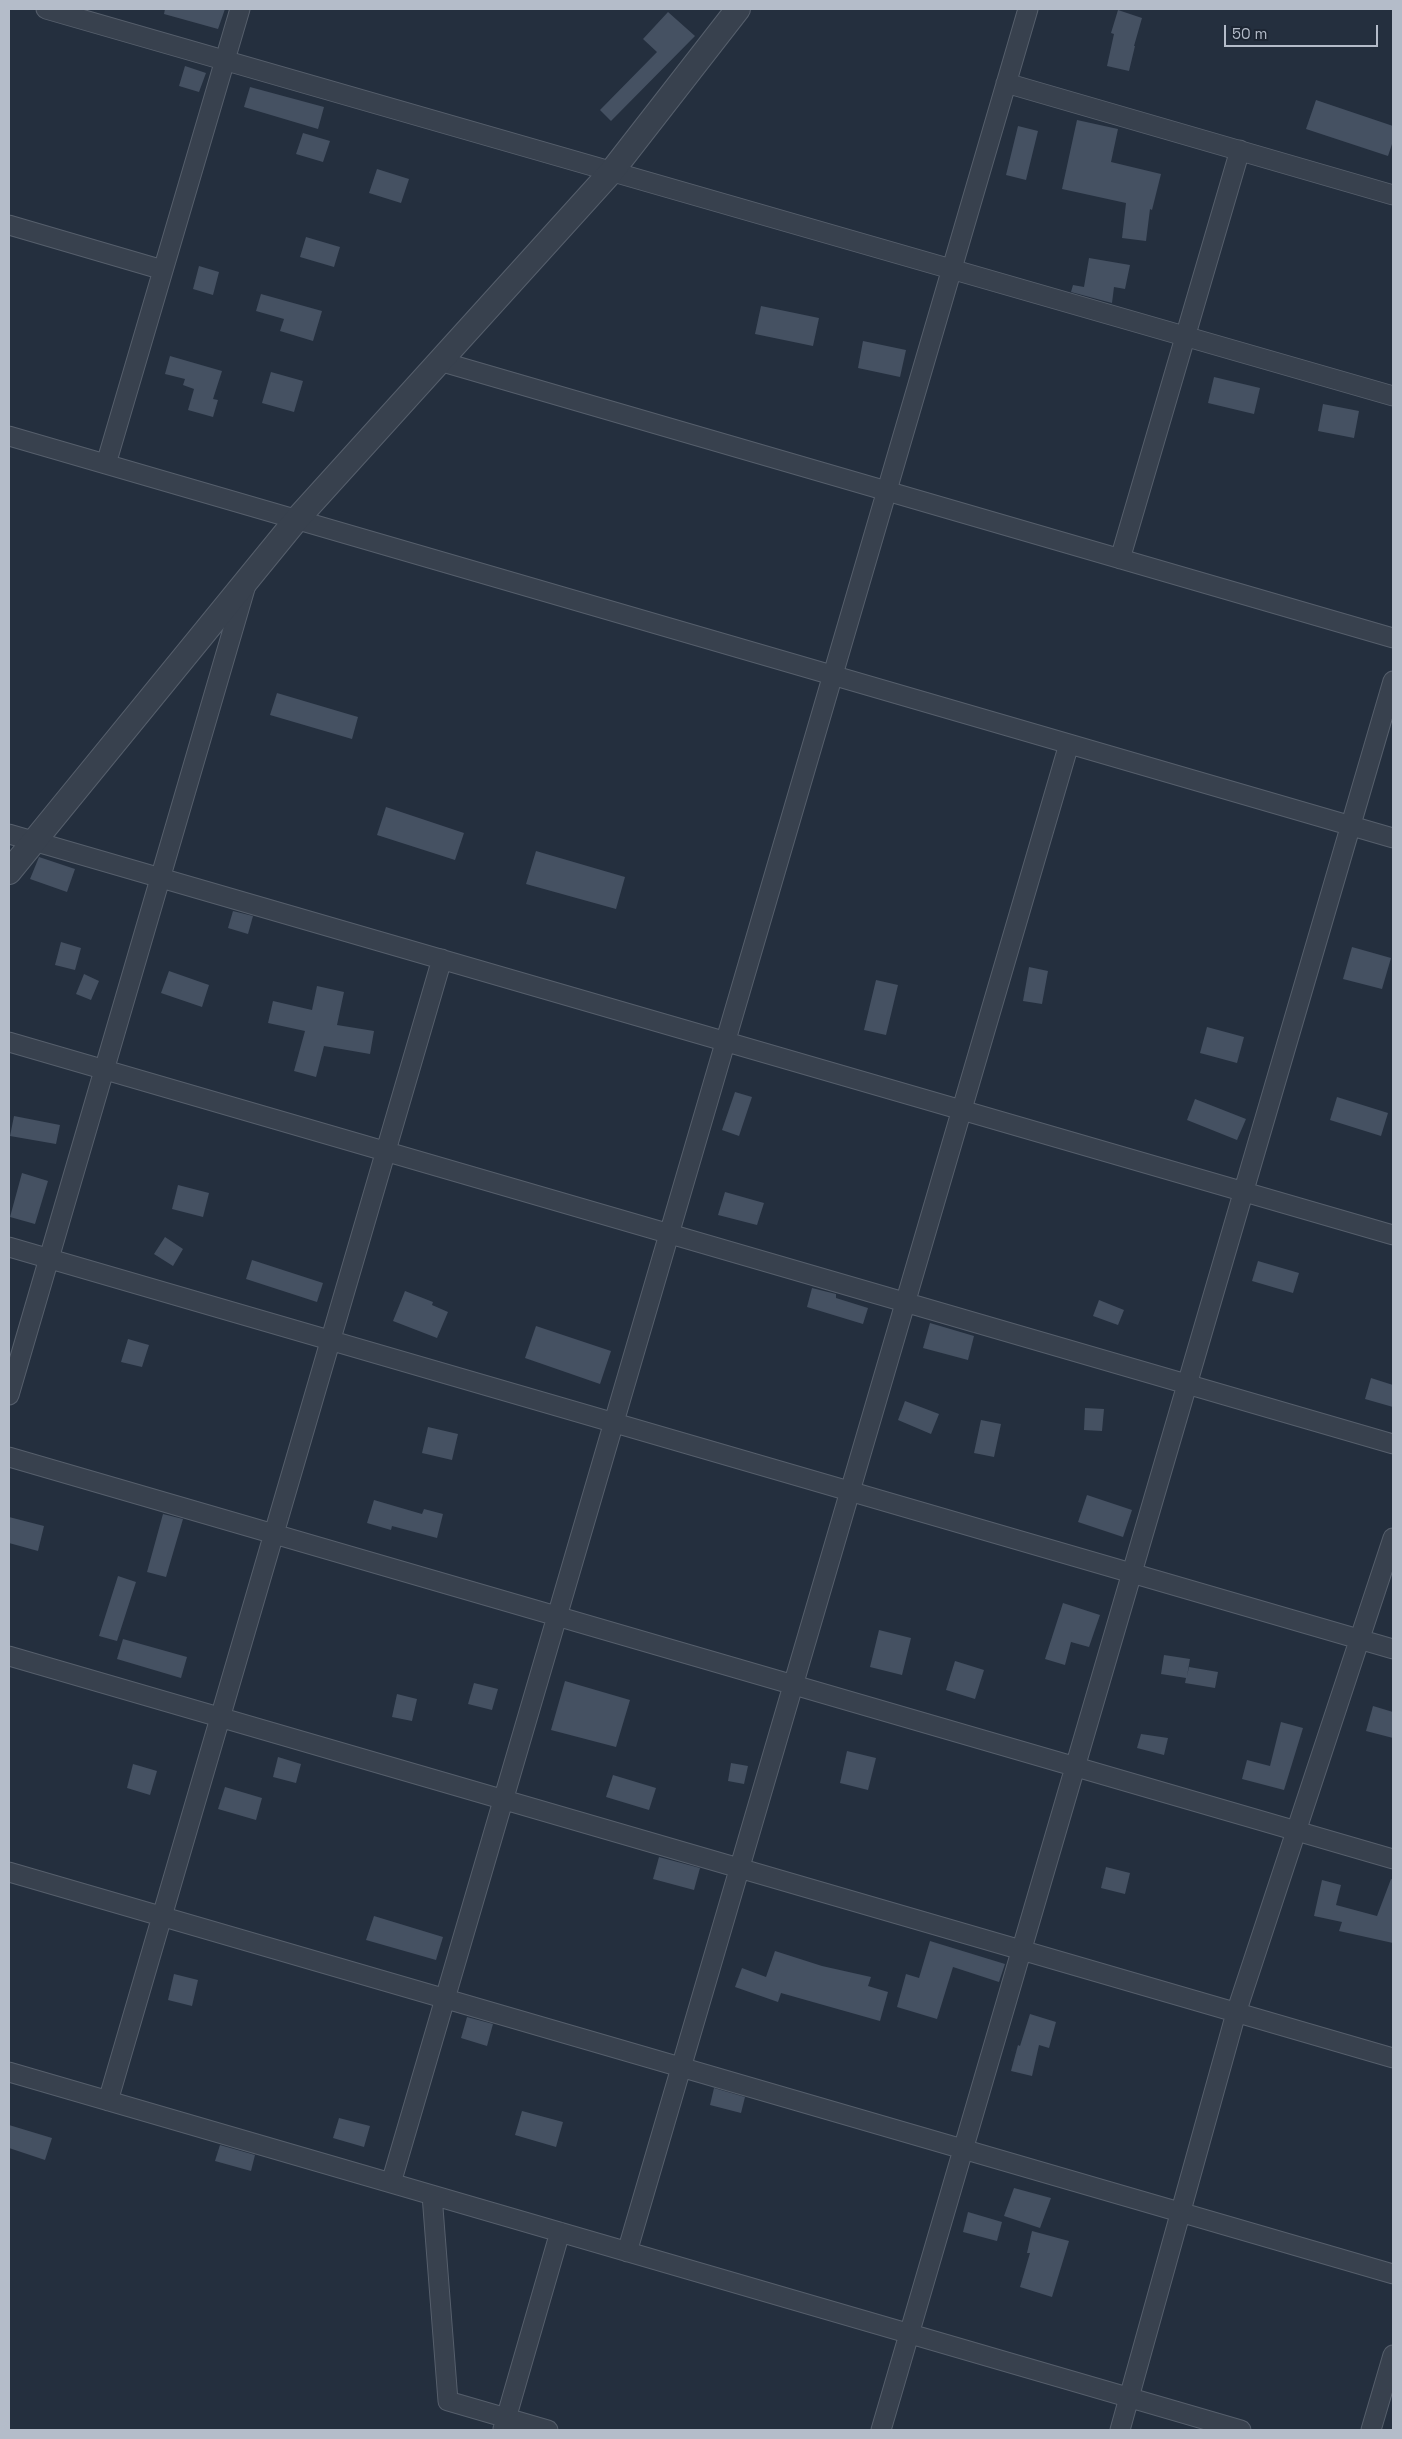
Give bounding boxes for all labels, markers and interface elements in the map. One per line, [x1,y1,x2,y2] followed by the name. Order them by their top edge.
[1227,15,1381,47] scale bar
[1232,24,1267,43] text: 50 m

